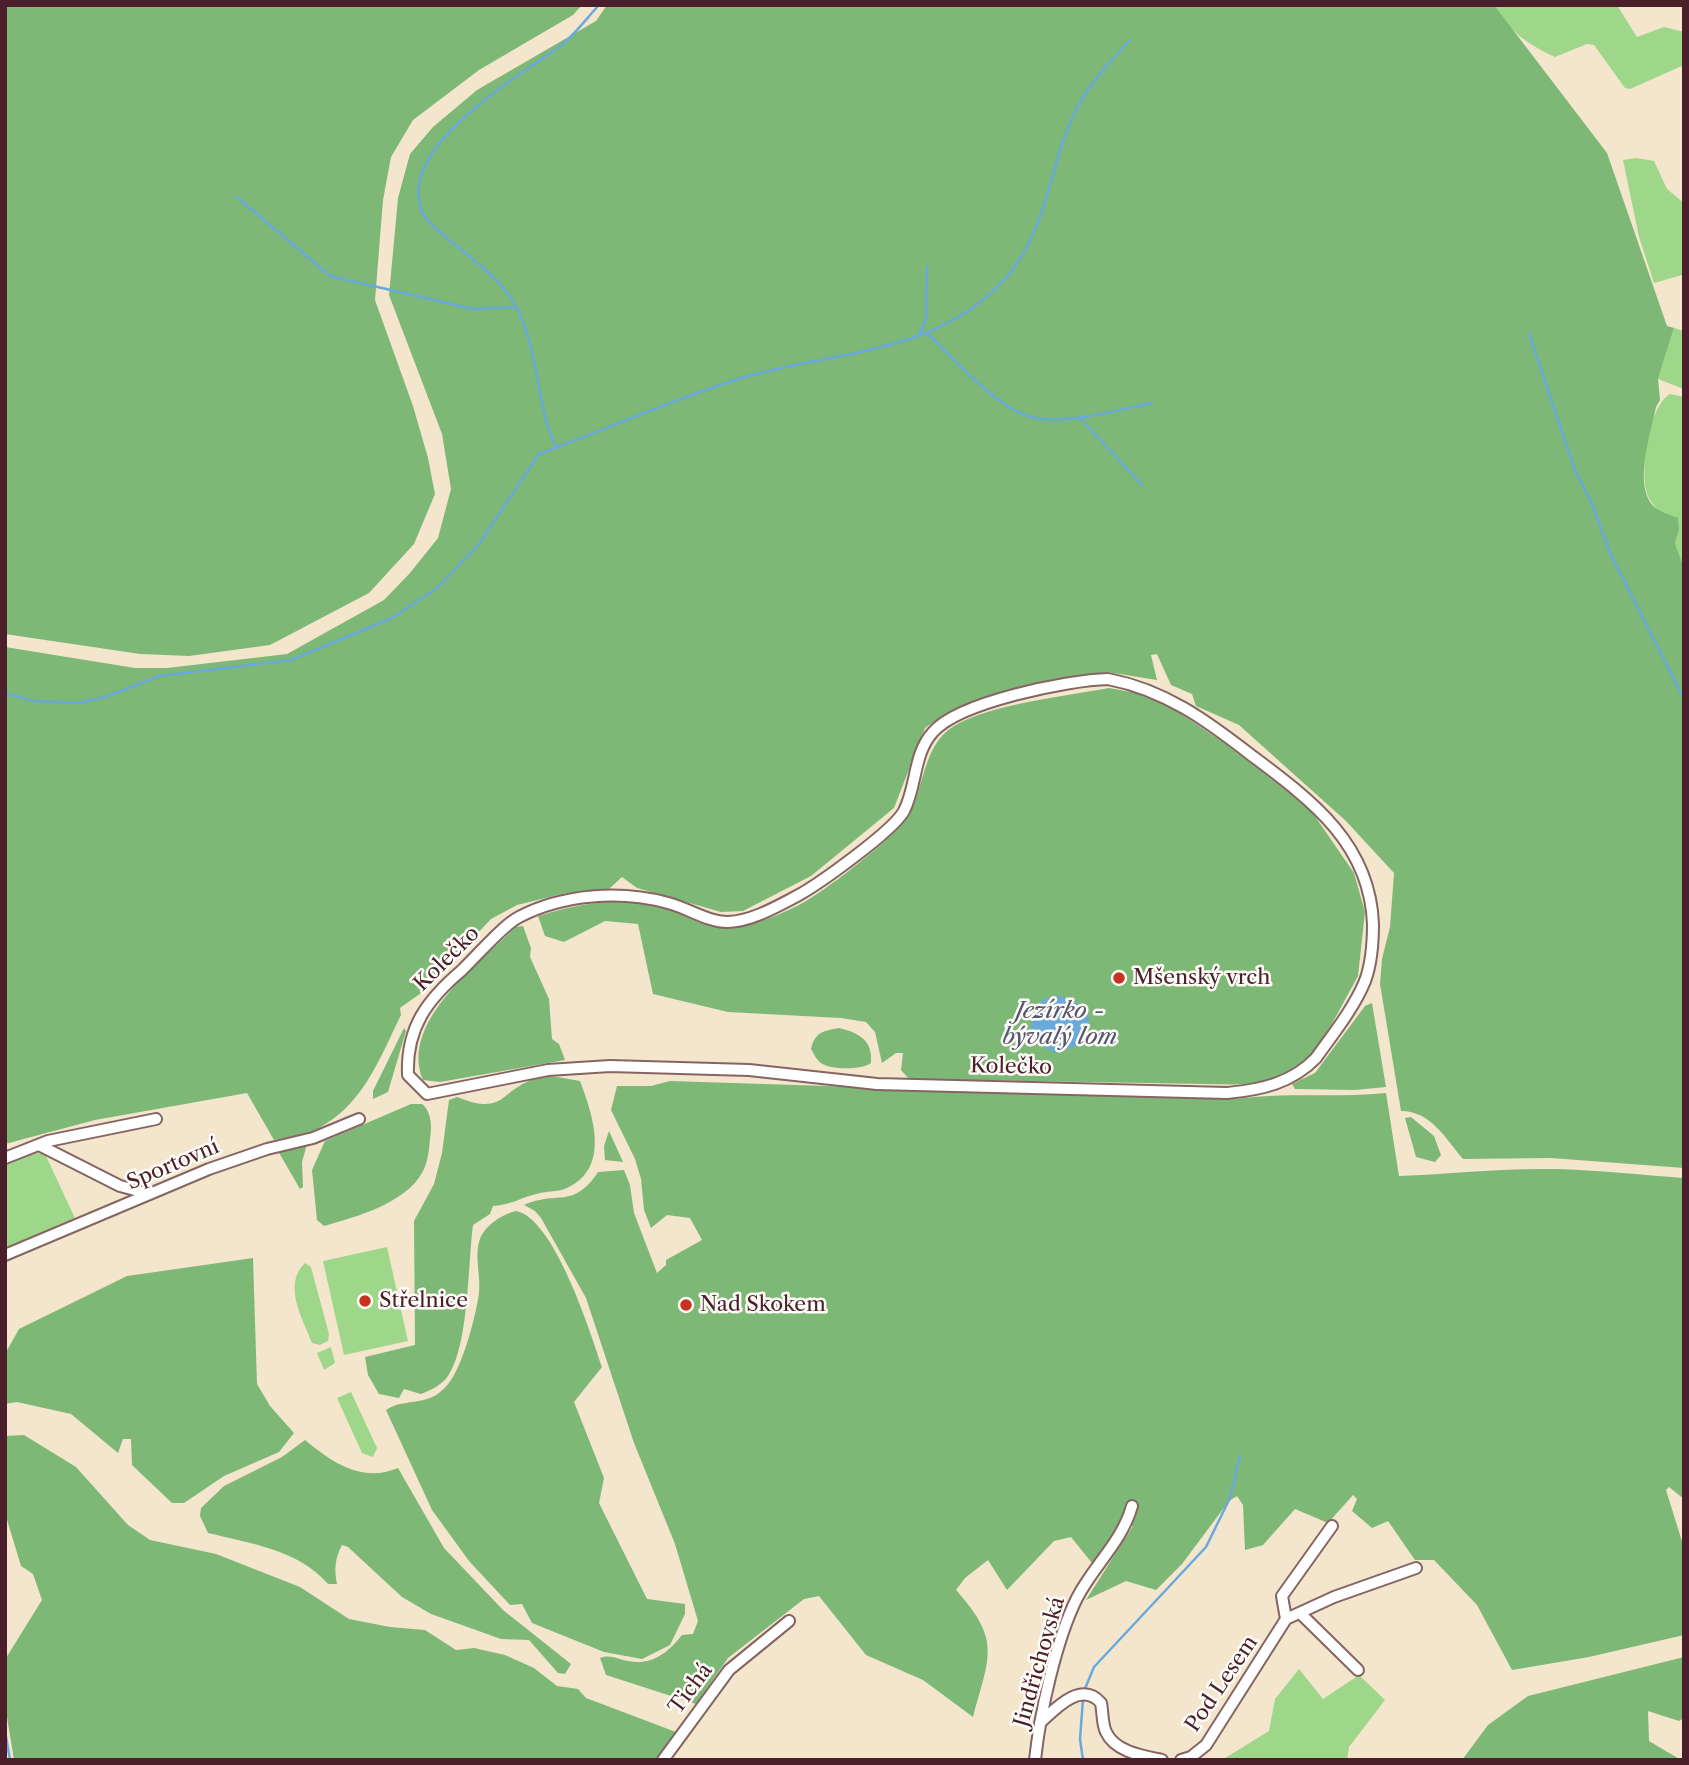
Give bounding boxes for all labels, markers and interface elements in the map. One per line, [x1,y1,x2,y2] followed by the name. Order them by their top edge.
[409,921,485,997] street label: Kolečko
[1133,965,1270,991] place label: Mšenský vrch
[1111,970,1127,986] marker: Mšenský vrch
[1003,997,1117,1051] water label: Jezírko - bývalý lom
[970,1054,1052,1080] street label: Kolečko
[123,1134,223,1196] street label: Sportovní
[379,1288,468,1314] place label: Střelnice
[700,1292,826,1318] place label: Nad Skokem
[357,1293,373,1309] marker: Střelnice
[678,1297,694,1313] marker: Nad Skokem
[1009,1594,1071,1730] street label: Jindřichovská
[1181,1631,1263,1737] street label: Pod Lesem
[664,1659,718,1719] street label: Tichá

